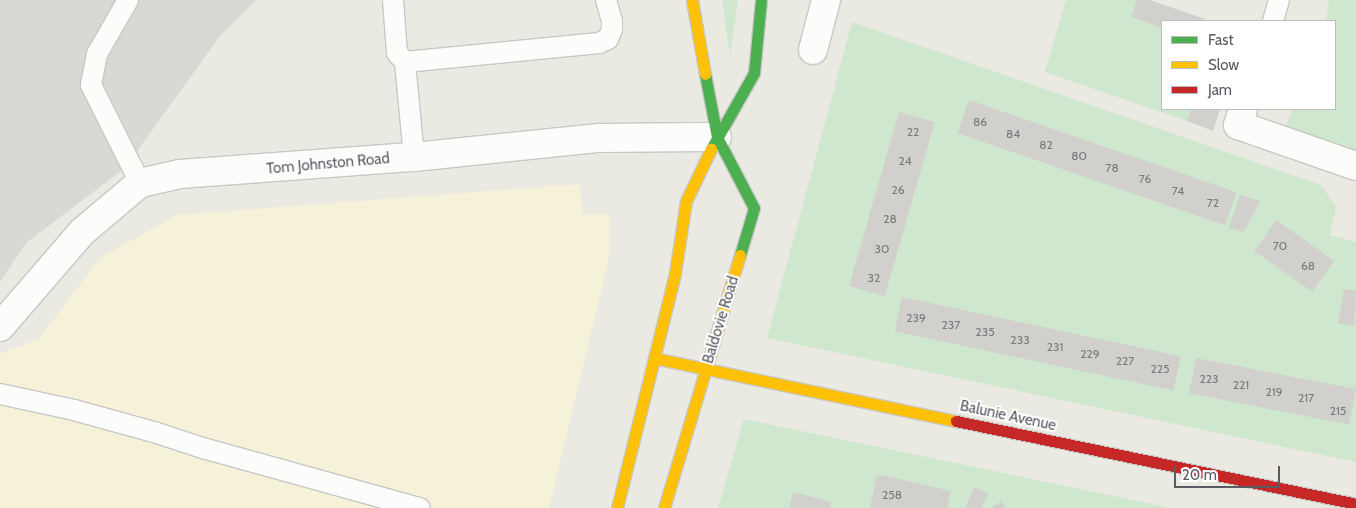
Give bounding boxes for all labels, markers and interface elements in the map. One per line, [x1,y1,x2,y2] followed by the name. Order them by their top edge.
[1161,20,1336,110] legend
[1208,31,1233,49] text: Fast
[1208,56,1239,74] text: Slow
[1208,81,1232,99] text: Jam
[973,115,987,129] house number: 86
[907,125,919,139] house number: 22
[1006,127,1020,141] house number: 84
[1039,138,1053,152] house number: 82
[1071,149,1087,163] house number: 80
[266,150,390,178] street label: Tom Johnston Road
[898,154,912,168] house number: 24
[1105,161,1119,175] house number: 78
[1139,172,1151,186] house number: 76
[891,183,905,197] house number: 26
[1172,184,1184,198] house number: 74
[1207,196,1219,210] house number: 72
[883,212,897,226] house number: 28
[1273,239,1287,253] house number: 70
[875,242,889,256] house number: 30
[1301,259,1315,273] house number: 68
[868,271,880,285] house number: 32
[699,274,743,366] street label: Baldovie Road
[906,311,926,325] house number: 239
[942,318,960,332] house number: 237
[975,325,995,339] house number: 235
[1010,333,1030,347] house number: 233
[1047,340,1063,354] house number: 231
[1080,347,1100,361] house number: 229
[1116,354,1134,368] house number: 227
[1150,362,1170,376] house number: 225
[1199,372,1219,386] house number: 223
[1233,378,1249,392] house number: 221
[1265,385,1283,399] house number: 219
[1298,391,1314,405] house number: 217
[958,397,1058,435] street label: Balunie Avenue
[1330,404,1346,418] house number: 215
[1176,456,1282,488] scale bar
[1182,466,1217,484] text: 20 m
[882,488,902,502] house number: 258

